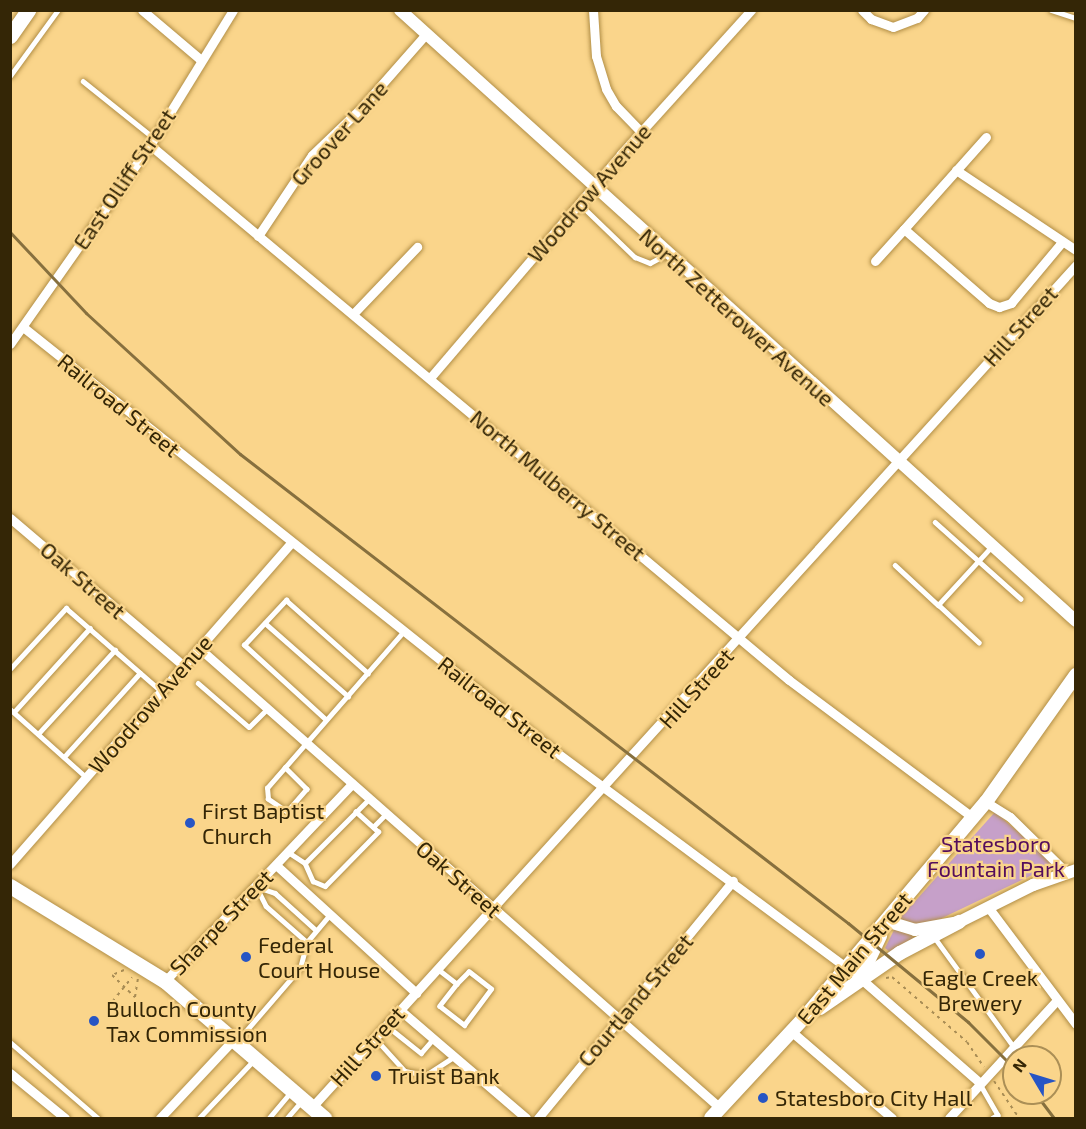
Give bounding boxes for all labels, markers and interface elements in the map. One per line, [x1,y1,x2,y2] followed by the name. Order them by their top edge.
[285,75,393,191] street label: Groover Lane
[67,104,181,254] street label: East Olliff Street
[521,118,657,268] street label: Woodrow Avenue
[634,222,840,412] street label: North Zetterower Avenue
[977,280,1063,372] street label: Hill Street
[53,348,185,462] street label: Railroad Street
[465,404,651,566] street label: North Mulberry Street
[35,536,131,624] street label: Oak Street
[82,629,218,779] street label: Woodrow Avenue
[653,642,739,734] street label: Hill Street
[433,651,567,763] street label: Railroad Street
[202,797,324,848] place label: First Baptist Church
[183,816,197,830] marker: First Baptist Church
[927,830,1065,882] park label: Statesboro Fountain Park
[411,835,507,923] street label: Oak Street
[164,864,278,980] street label: Sharpe Street
[791,887,917,1029] street label: East Main Street
[572,928,698,1072] street label: Courtland Street
[258,931,380,982] place label: Federal Court House
[973,947,987,961] marker: Eagle Creek Brewery
[239,950,253,964] marker: Federal Court House
[922,964,1038,1016] place label: Eagle Creek Brewery
[106,995,267,1046] place label: Bulloch County Tax Commission
[324,1000,410,1092] street label: Hill Street
[87,1014,101,1028] marker: Bulloch County Tax Commission
[1002,1045,1062,1105] north arrow
[1008,1054,1030,1075] text: N
[388,1063,500,1089] place label: Truist Bank
[369,1069,383,1083] marker: Truist Bank
[775,1085,973,1111] place label: Statesboro City Hall
[756,1091,770,1105] marker: Statesboro City Hall

